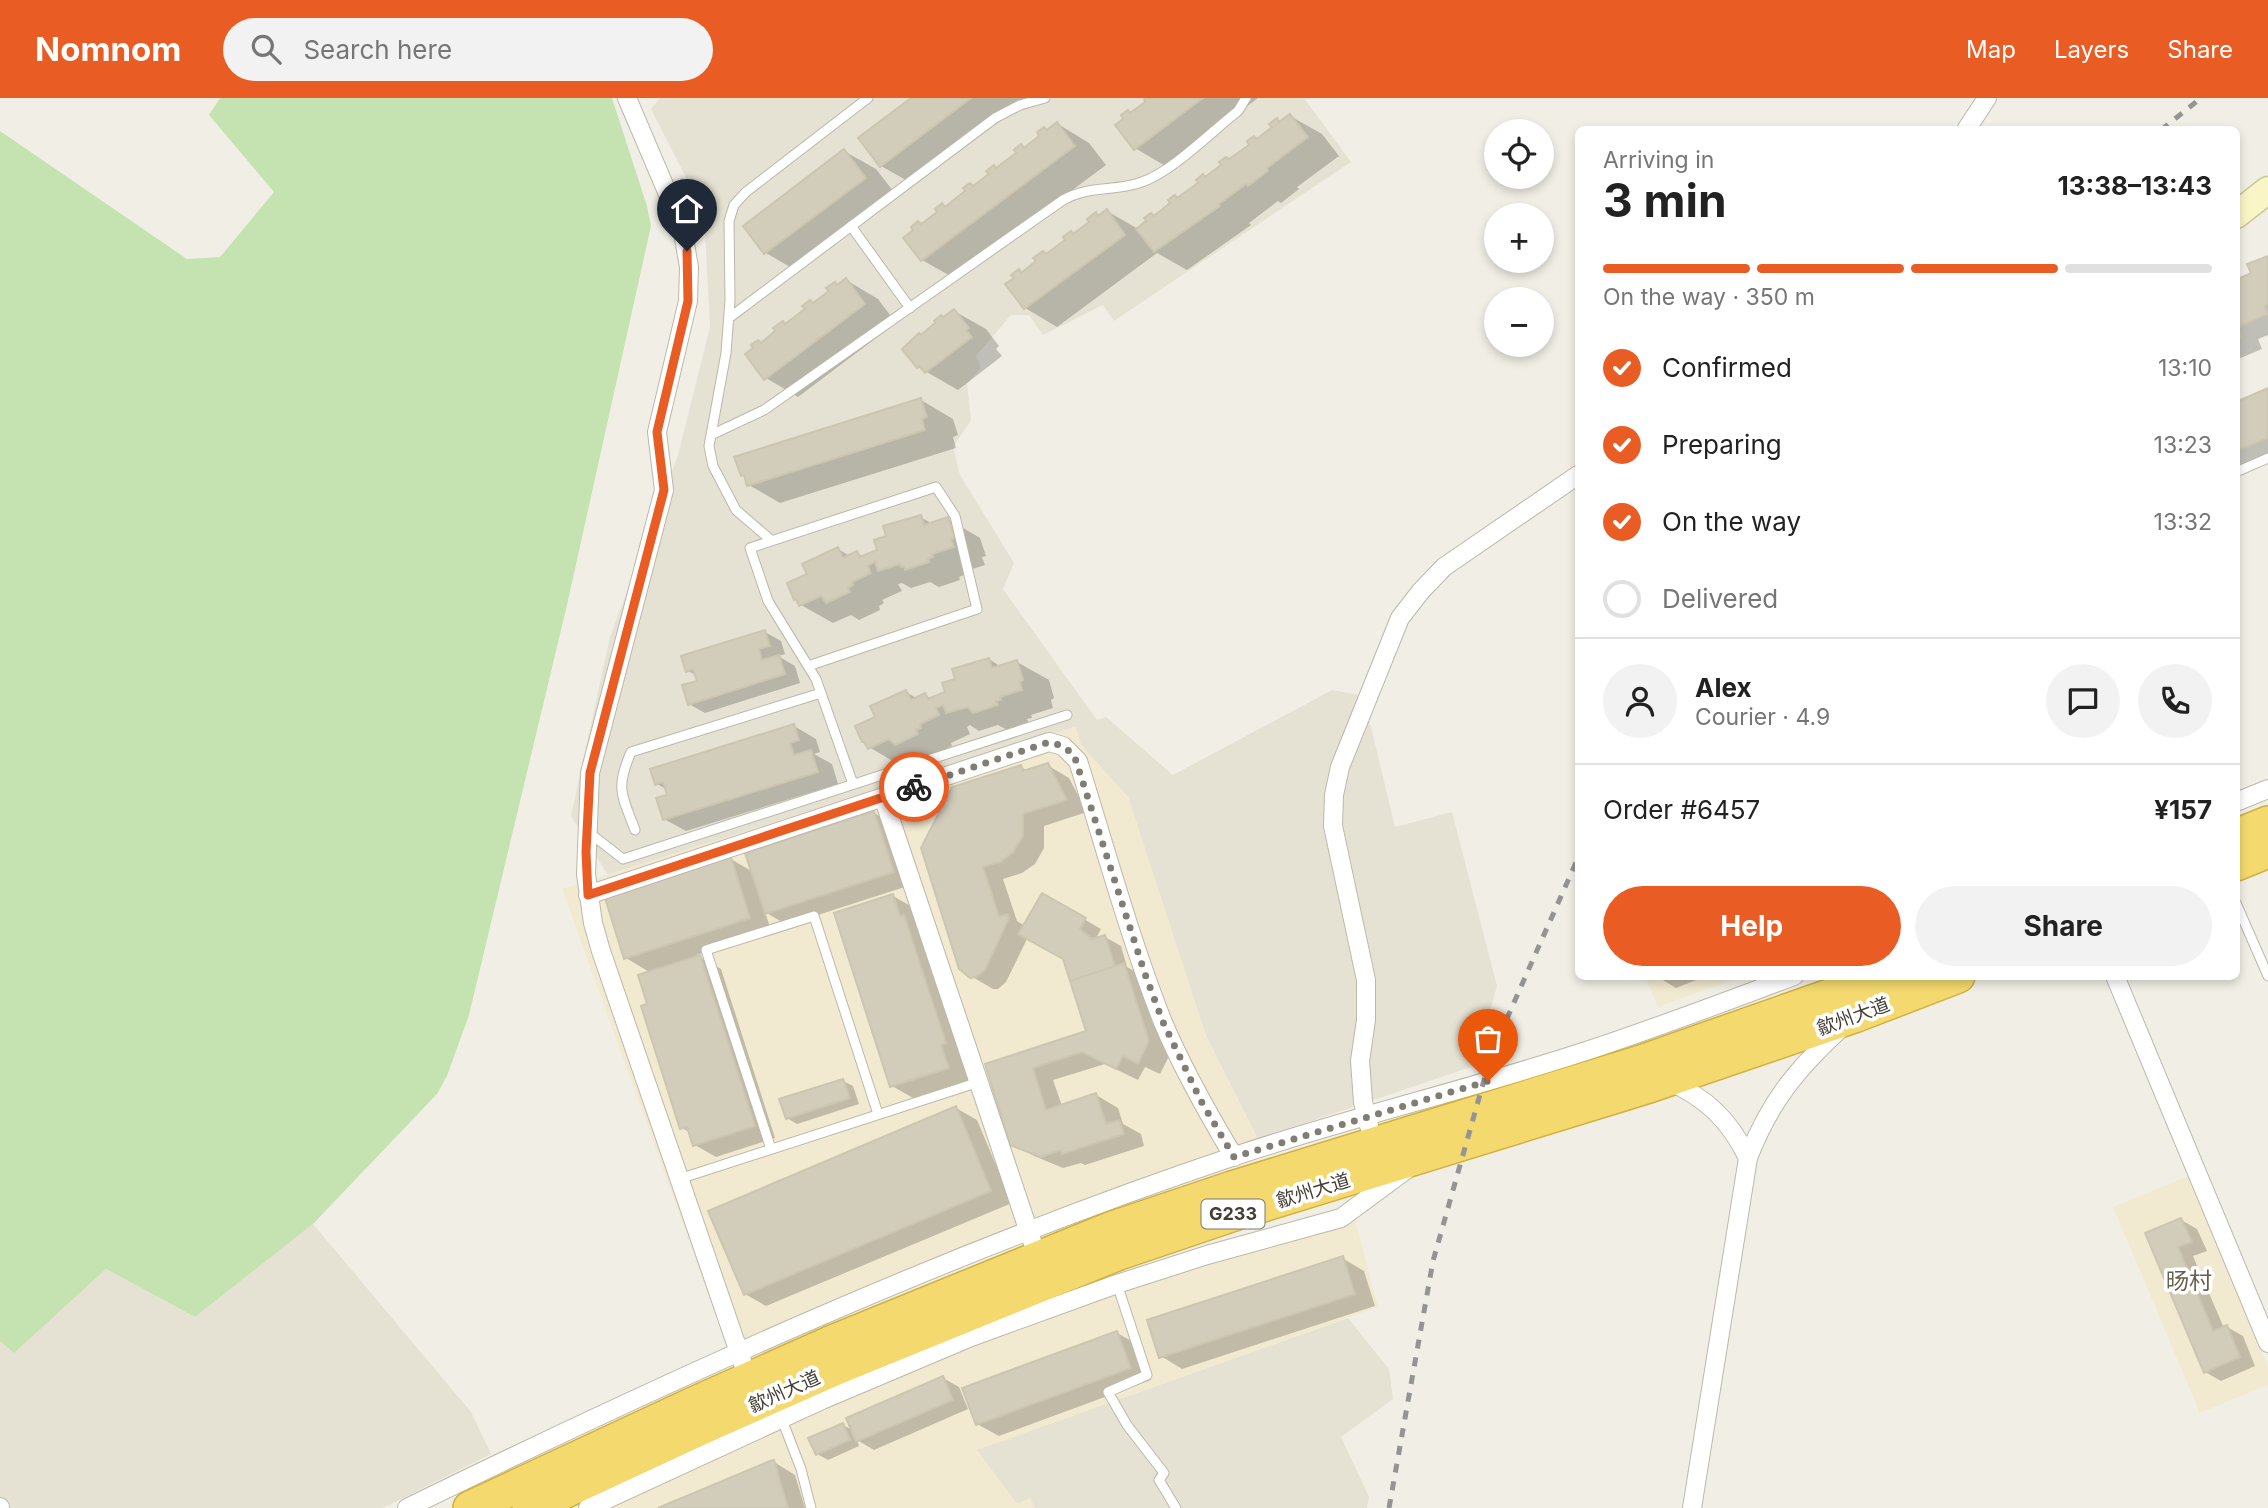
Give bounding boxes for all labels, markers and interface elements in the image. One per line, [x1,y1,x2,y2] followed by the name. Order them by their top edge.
[223,18,713,81] search box
[35,29,181,69] text: Nomnom
[247,30,285,68] icon: search
[303,34,452,65] text: Search here
[1966,35,2016,64] text: Map
[2054,35,2129,64] text: Layers
[2167,35,2233,64] text: Share
[1484,119,1554,357] map controls
[1484,119,1554,189] button: locate
[1603,146,1714,174] text: Arriving in
[2058,170,2212,201] text: 13:38–13:43
[1603,172,1727,228] text: 3 min
[657,179,717,251] pin
[668,190,706,228] icon: home
[1484,203,1554,273] button: +
[1603,283,1815,311] text: On the way · 350 m
[1484,287,1554,357] button: −
[1603,349,1641,387] icon: check
[1662,352,1792,383] text: Confirmed
[2158,354,2212,382] text: 13:10
[1603,426,1641,464] icon: check
[1662,429,1782,460] text: Preparing
[2154,431,2212,459] text: 13:23
[1603,503,1641,541] icon: check
[1662,506,1801,537] text: On the way
[2154,508,2212,536] text: 13:32
[1662,583,1778,614] text: Delivered
[1603,664,1677,738] button: person
[2046,664,2120,738] button: chat
[2138,664,2212,738] button: phone
[1695,672,1752,703] text: Alex
[1695,703,1830,731] text: Courier · 4.9
[879,752,949,822] courier
[895,768,933,806] icon: bike
[1603,794,1760,825] text: Order #6457
[2154,794,2212,825] text: ¥157
[1603,886,1901,966] button: Help
[1915,886,2212,966] button: Share
[1814,993,1893,1040] street label: 歙州大道
[1458,1009,1518,1081] pin
[1469,1020,1507,1058] icon: bag
[1273,1168,1353,1213] street label: 歙州大道
[1202,1199,1264,1228] road number: G233
[2166,1267,2212,1295] district label: 旸村
[745,1365,824,1417] street label: 歙州大道

